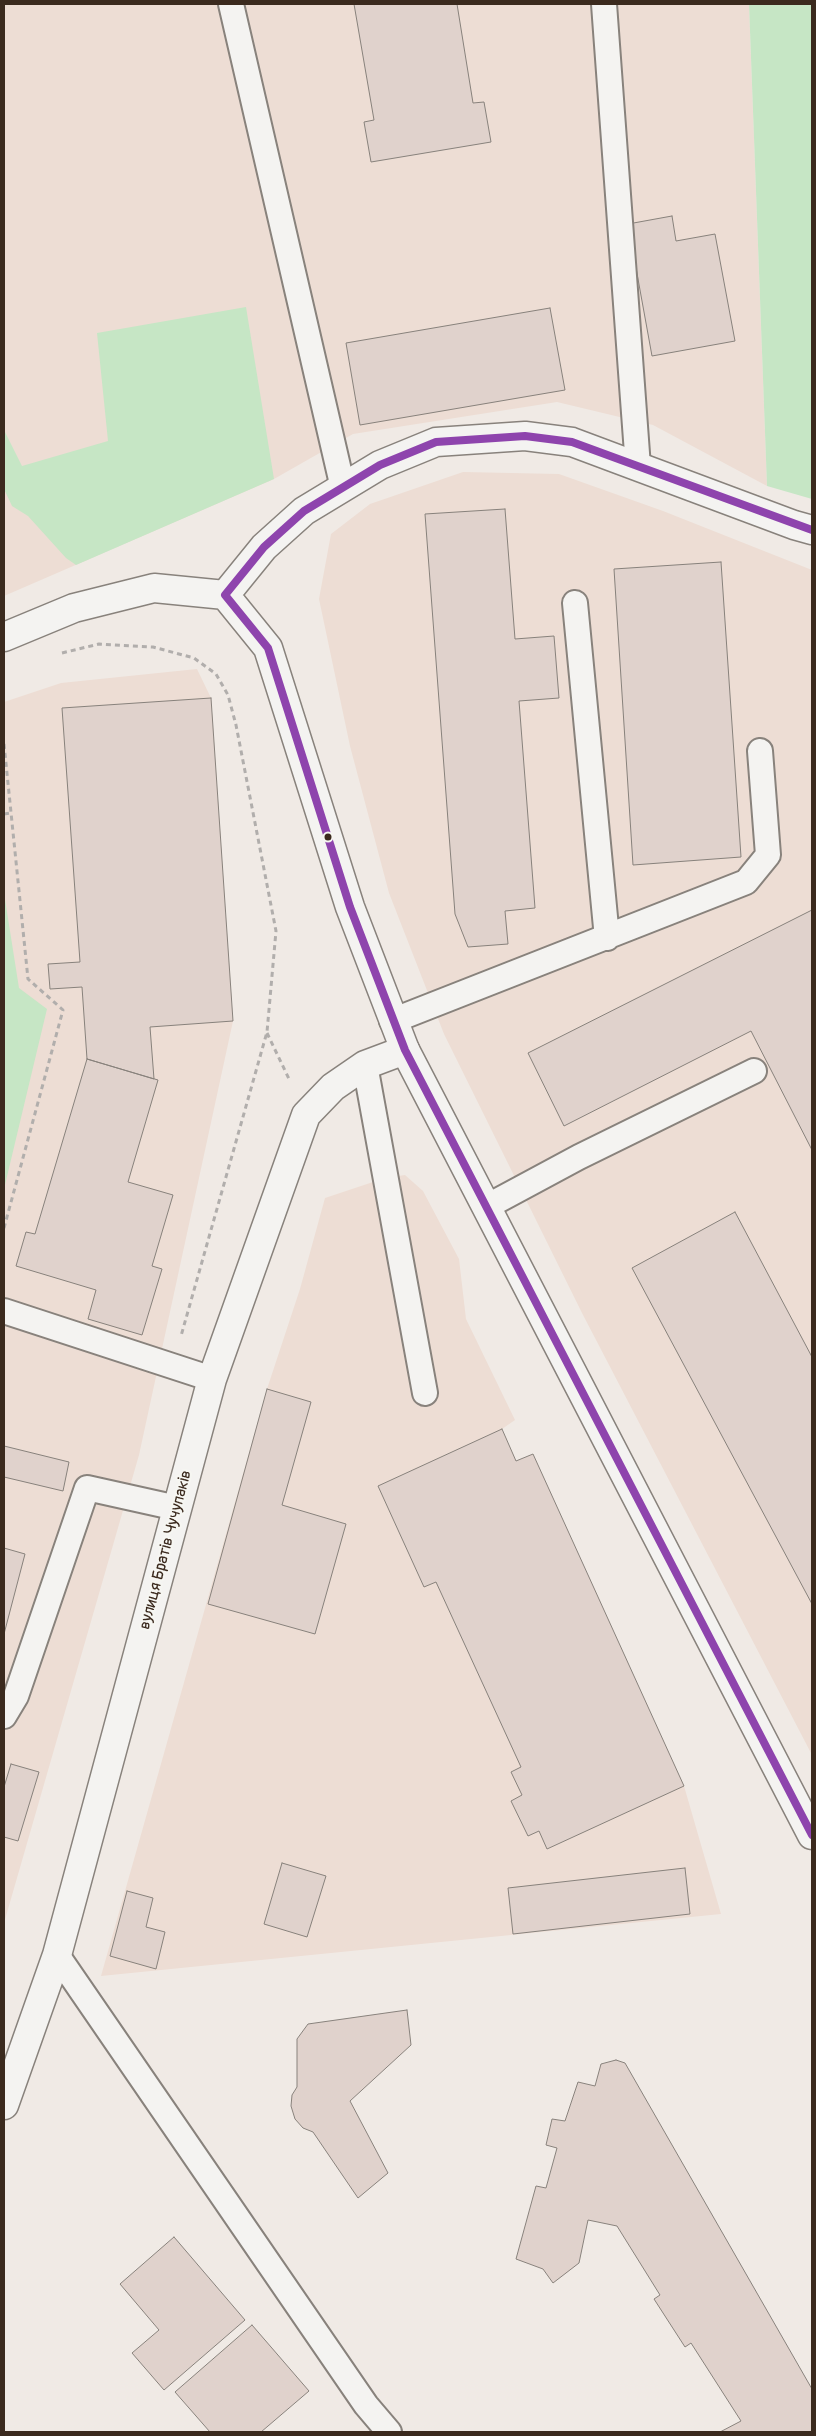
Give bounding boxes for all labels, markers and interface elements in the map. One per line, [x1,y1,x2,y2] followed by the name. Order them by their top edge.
[323,832,333,842] unlabelled marker
[136,1468,196,1632] street label: вулиця Братів Чучупаків

